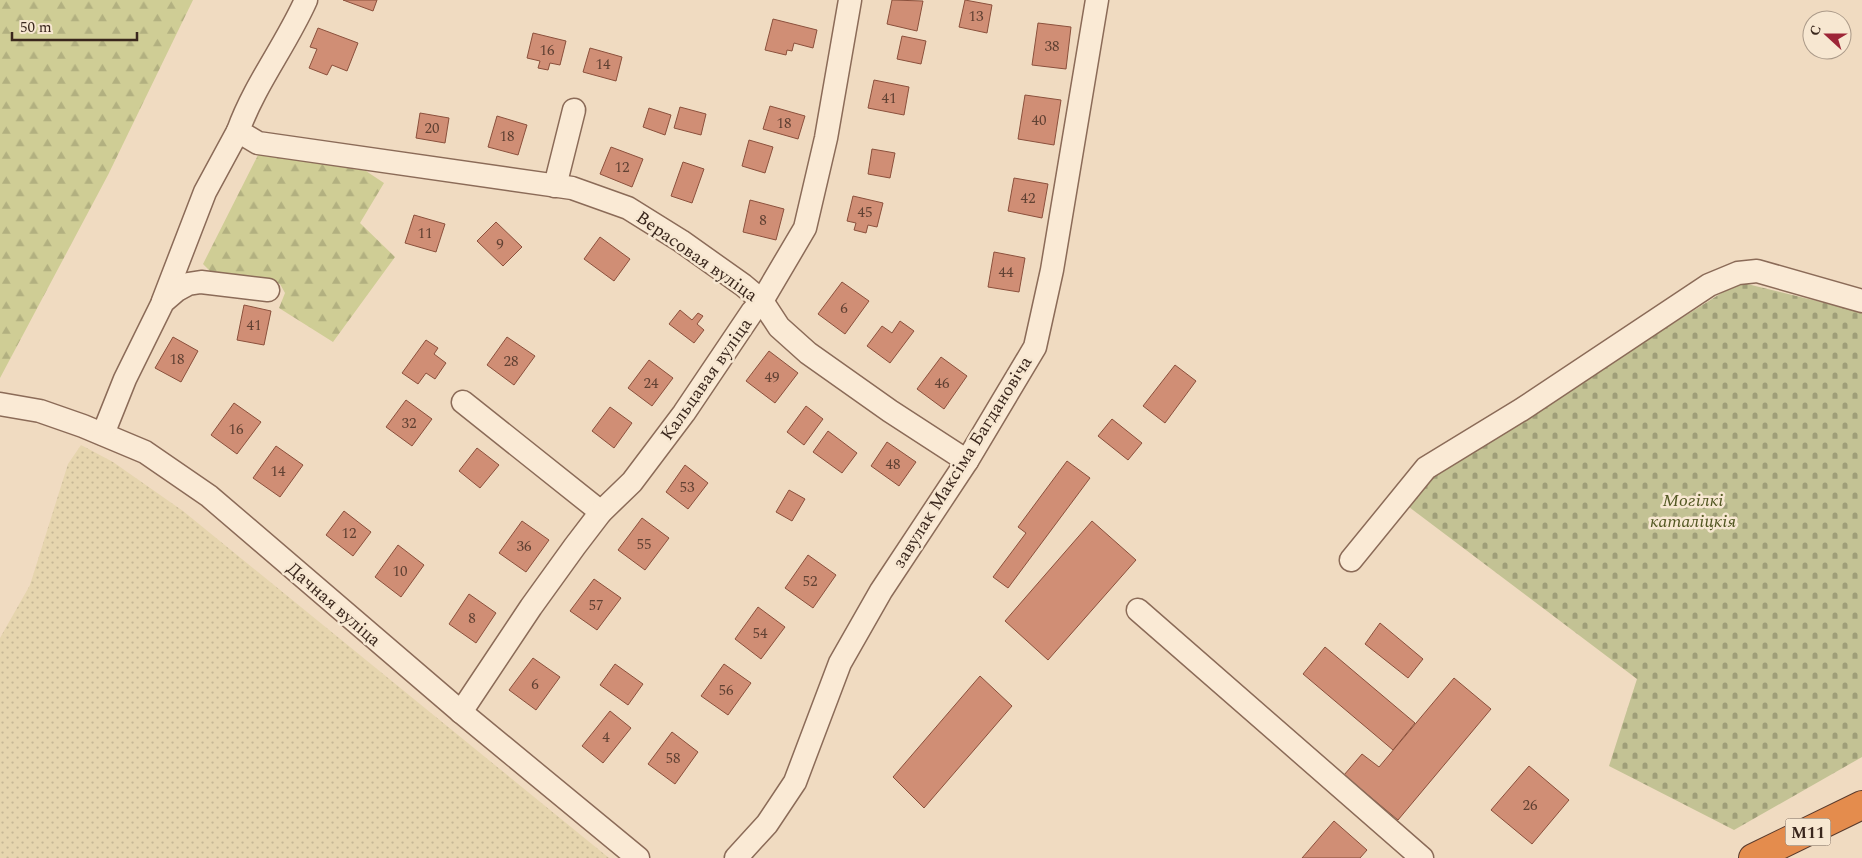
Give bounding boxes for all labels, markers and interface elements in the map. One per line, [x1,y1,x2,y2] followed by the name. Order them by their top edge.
[968,5,984,28] house number: 13
[12,10,138,42] scale bar
[1802,10,1852,60] north arrow
[20,16,52,39] text: 50 m
[1804,22,1827,39] text: С
[1044,35,1060,58] house number: 38
[539,39,555,62] house number: 16
[595,53,611,76] house number: 14
[881,87,897,110] house number: 41
[1031,109,1047,132] house number: 40
[776,112,792,135] house number: 18
[424,117,440,140] house number: 20
[499,125,515,148] house number: 18
[614,156,630,179] house number: 12
[1020,187,1036,210] house number: 42
[857,201,873,224] house number: 45
[630,204,763,309] street label: Верасовая вуліца
[759,209,767,232] house number: 8
[417,222,433,245] house number: 11
[496,233,504,256] house number: 9
[998,261,1014,284] house number: 44
[840,297,848,320] house number: 6
[654,312,759,446] street label: Кальцавая вуліца
[246,314,262,337] house number: 41
[169,348,185,371] house number: 18
[503,350,519,373] house number: 28
[886,351,1039,573] street label: завулак Максіма Багдановіча
[764,366,780,389] house number: 49
[643,372,659,395] house number: 24
[934,372,950,395] house number: 46
[401,412,417,435] house number: 32
[228,418,244,441] house number: 16
[885,453,901,476] house number: 48
[270,460,286,483] house number: 14
[679,476,695,499] house number: 53
[1650,487,1736,535] park label: Могілкі каталіцкія
[341,522,357,545] house number: 12
[636,533,652,556] house number: 55
[516,535,532,558] house number: 36
[280,556,387,653] street label: Дачная вуліца
[392,560,408,583] house number: 10
[802,570,818,593] house number: 52
[588,594,604,617] house number: 57
[468,607,476,630] house number: 8
[752,622,768,645] house number: 54
[531,673,539,696] house number: 6
[718,679,734,702] house number: 56
[602,726,610,749] house number: 4
[665,747,681,770] house number: 58
[1522,794,1538,817] house number: 26
[1786,819,1830,846] road number: М11

